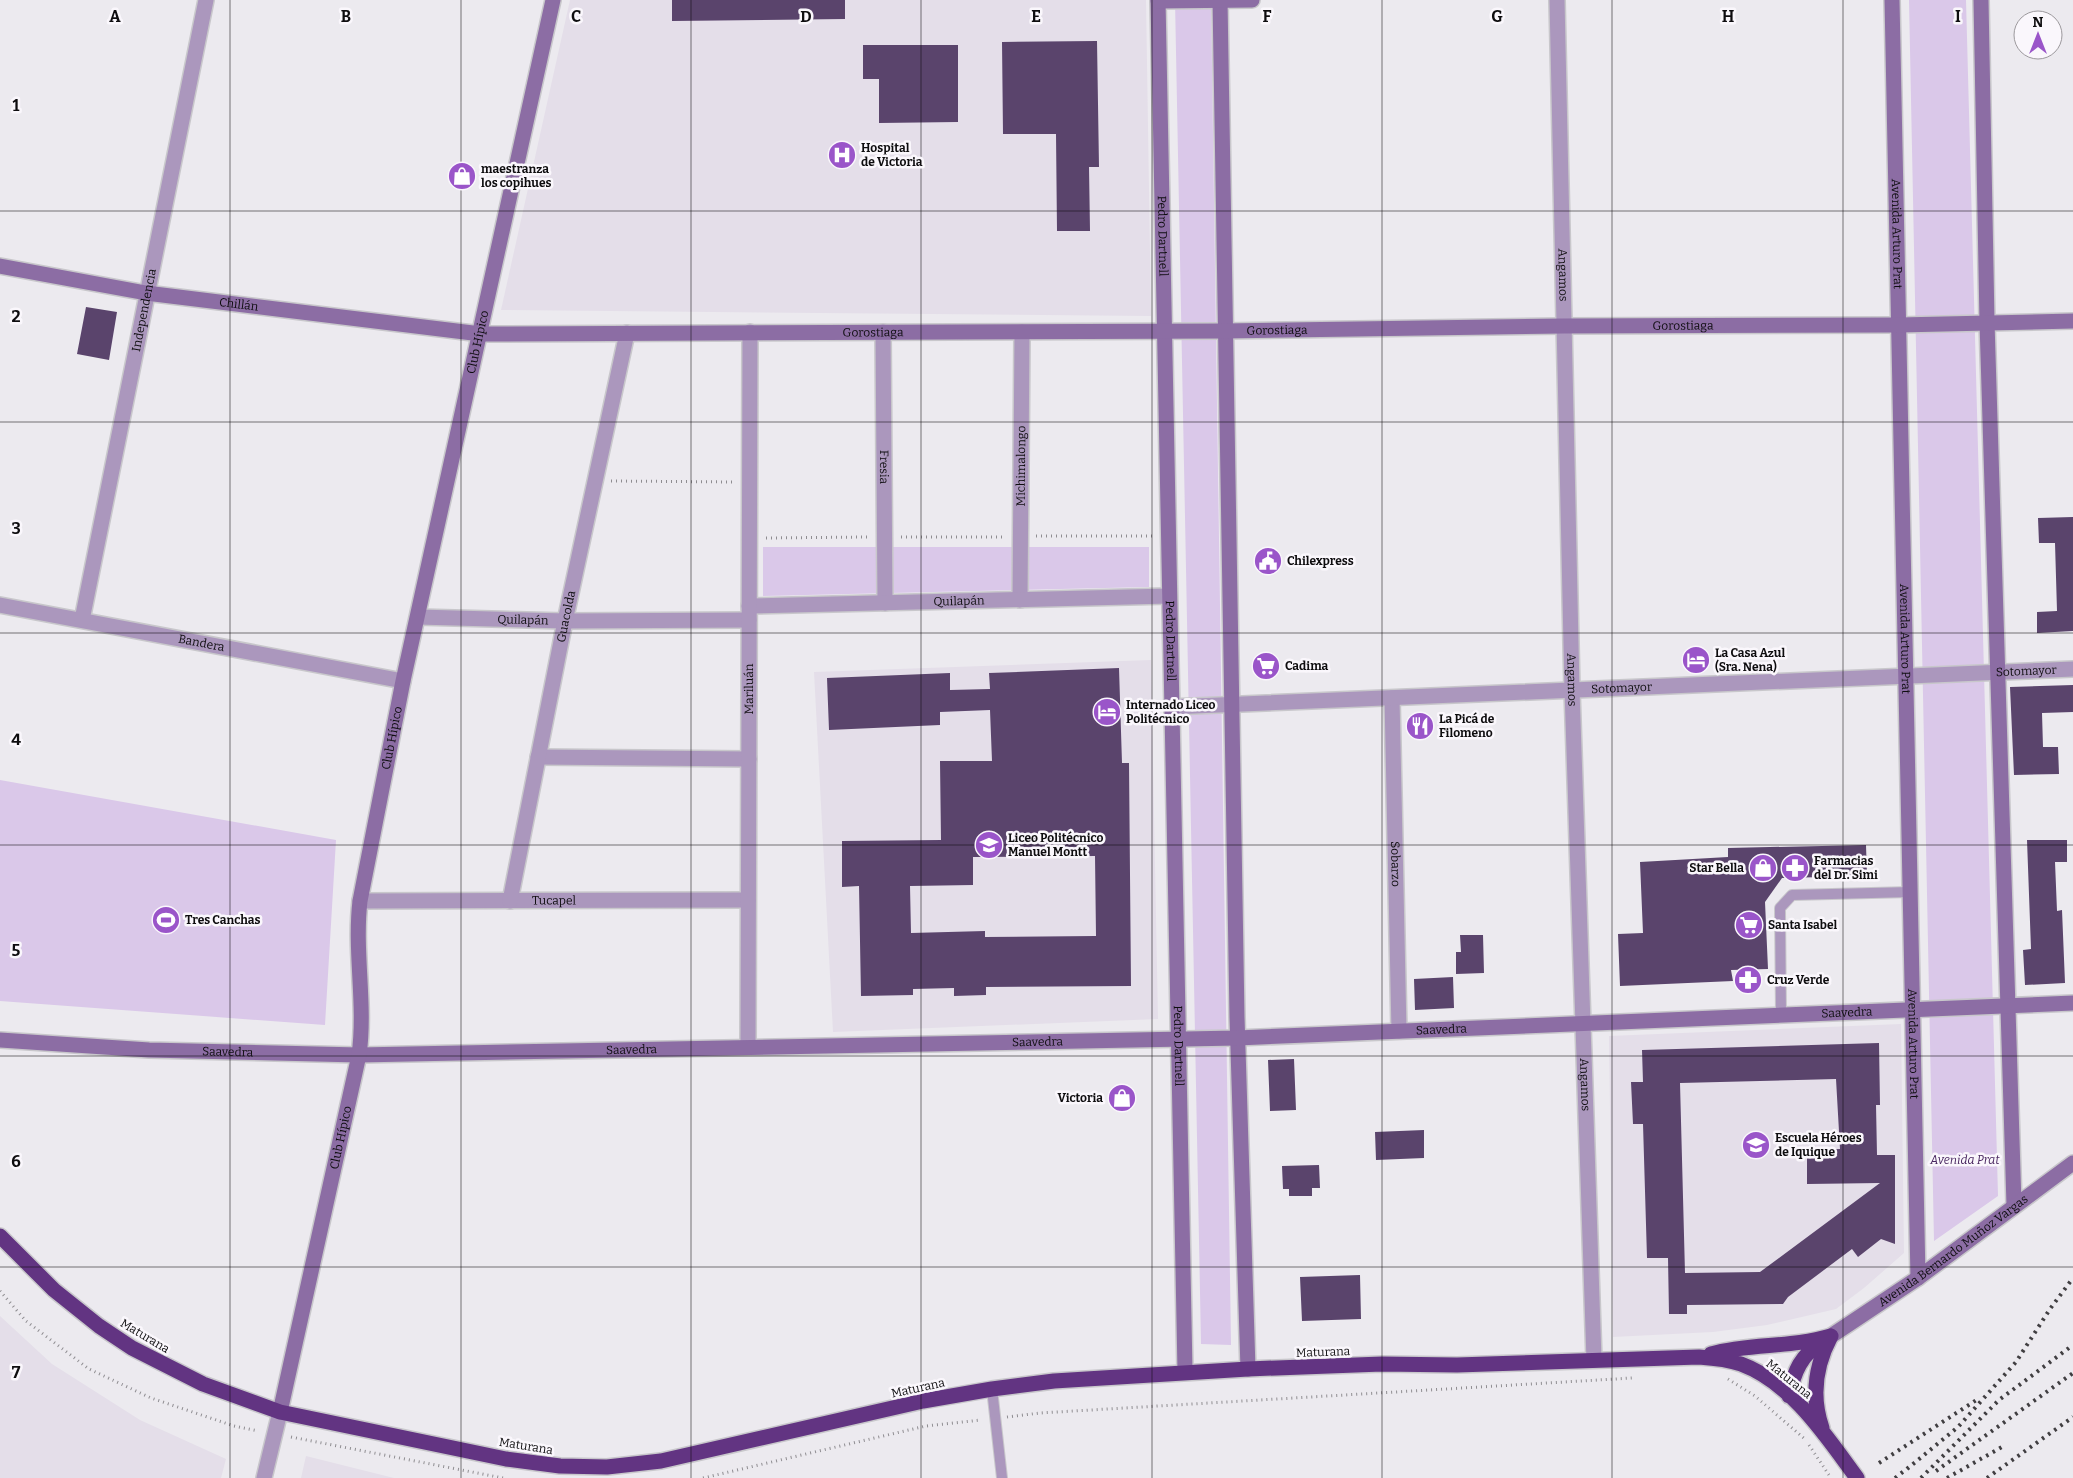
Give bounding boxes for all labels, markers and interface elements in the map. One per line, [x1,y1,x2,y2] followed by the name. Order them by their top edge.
[109,7,121,26] text: A
[341,7,351,26] text: B
[571,7,581,26] text: C
[800,7,812,26] text: D
[1031,7,1041,26] text: E
[1263,7,1272,26] text: F
[1491,7,1503,26] text: G
[1722,7,1735,26] text: H
[1955,7,1961,26] text: I
[2013,10,2063,60] north arrow
[2033,14,2044,31] text: N
[13,96,20,115] text: 1
[827,140,857,170] hospital icon: Hospital de Victoria
[861,141,923,169] place label: Hospital de Victoria
[447,161,477,191] shop icon: maestranza los copihues
[481,162,552,190] place label: maestranza los copihues
[1889,179,1905,290] street label: Avenida Arturo Prat
[1155,195,1170,277] street label: Pedro Dartnell
[1555,248,1571,302] street label: Angamos
[129,267,159,353] street label: Independencia
[218,295,260,314] street label: Chillán
[11,307,21,326] text: 2
[464,309,491,375] street label: Club Hípico
[1652,319,1714,333] street label: Gorostiaga
[1246,323,1308,338] street label: Gorostiaga
[843,325,904,340] street label: Gorostiaga
[1014,425,1028,506] street label: Michimalongo
[877,450,891,484] street label: Fresia
[11,519,21,538] text: 3
[1253,546,1283,576] public building icon: Chilexpress
[1287,554,1354,568] place label: Chilexpress
[1897,584,1913,695] street label: Avenida Arturo Prat
[554,589,578,644] street label: Guacolda
[933,593,985,609] street label: Quilapán
[1163,600,1178,682] street label: Pedro Dartnell
[497,612,549,628] street label: Quilapán
[177,632,226,654] street label: Bandera
[1681,645,1711,675] hotel icon: La Casa Azul (Sra. Nena)
[1715,646,1785,674] place label: La Casa Azul (Sra. Nena)
[1251,651,1281,681] supermarket icon: Cadima
[1564,653,1580,707] street label: Angamos
[1285,659,1329,673] place label: Cadima
[742,663,756,714] street label: Mariluán
[1995,663,2058,679] street label: Sotomayor
[1591,680,1653,696] street label: Sotomayor
[1092,697,1122,727] hotel icon: Internado Liceo Politécnico
[1126,698,1216,726] place label: Internado Liceo Politécnico
[379,705,405,771] street label: Club Hípico
[1405,711,1435,741] restaurant icon: La Picá de Filomeno
[1439,712,1495,740] place label: La Picá de Filomeno
[11,730,21,749] text: 4
[974,830,1004,860] school or university icon: Liceo Politécnico Manuel Montt
[1008,831,1103,859] place label: Liceo Politécnico Manuel Montt
[1388,841,1403,887] street label: Sobarzo
[1748,853,1778,883] shop icon: Star Bella
[1780,853,1810,883] pharmacy icon: Farmacias del Dr. Simi
[1814,854,1878,882] place label: Farmacias del Dr. Simi
[1689,861,1744,875] place label: Star Bella
[532,893,577,908] street label: Tucapel
[151,905,181,935] sports icon: Tres Canchas
[1734,910,1764,940] supermarket icon: Santa Isabel
[185,913,261,927] place label: Tres Canchas
[1768,918,1837,932] place label: Santa Isabel
[12,941,21,960] text: 5
[1733,965,1763,995] pharmacy icon: Cruz Verde
[1767,973,1830,987] place label: Cruz Verde
[1905,988,1921,1100] street label: Avenida Arturo Prat
[1821,1004,1873,1021] street label: Saavedra
[1171,1005,1186,1087] street label: Pedro Dartnell
[1415,1021,1468,1038] street label: Saavedra
[1012,1034,1064,1049] street label: Saavedra
[606,1042,658,1057] street label: Saavedra
[202,1044,254,1059] street label: Saavedra
[1577,1058,1593,1112] street label: Angamos
[1107,1083,1137,1113] shop icon: Victoria
[1058,1091,1103,1105] place label: Victoria
[327,1105,355,1171] street label: Club Hípico
[1741,1130,1771,1160] school or university icon: Escuela Héroes de Iquique
[1775,1131,1862,1159] place label: Escuela Héroes de Iquique
[11,1152,21,1171] text: 6
[1929,1153,2000,1167] park label: Avenida Prat
[1876,1192,2031,1310] street label: Avenida Bernardo Muñoz Vargas
[118,1316,172,1356] street label: Maturana
[1296,1344,1351,1360] street label: Maturana
[1763,1356,1815,1402] street label: Maturana
[12,1363,21,1382] text: 7
[890,1375,947,1401] street label: Maturana
[498,1435,554,1457] street label: Maturana

